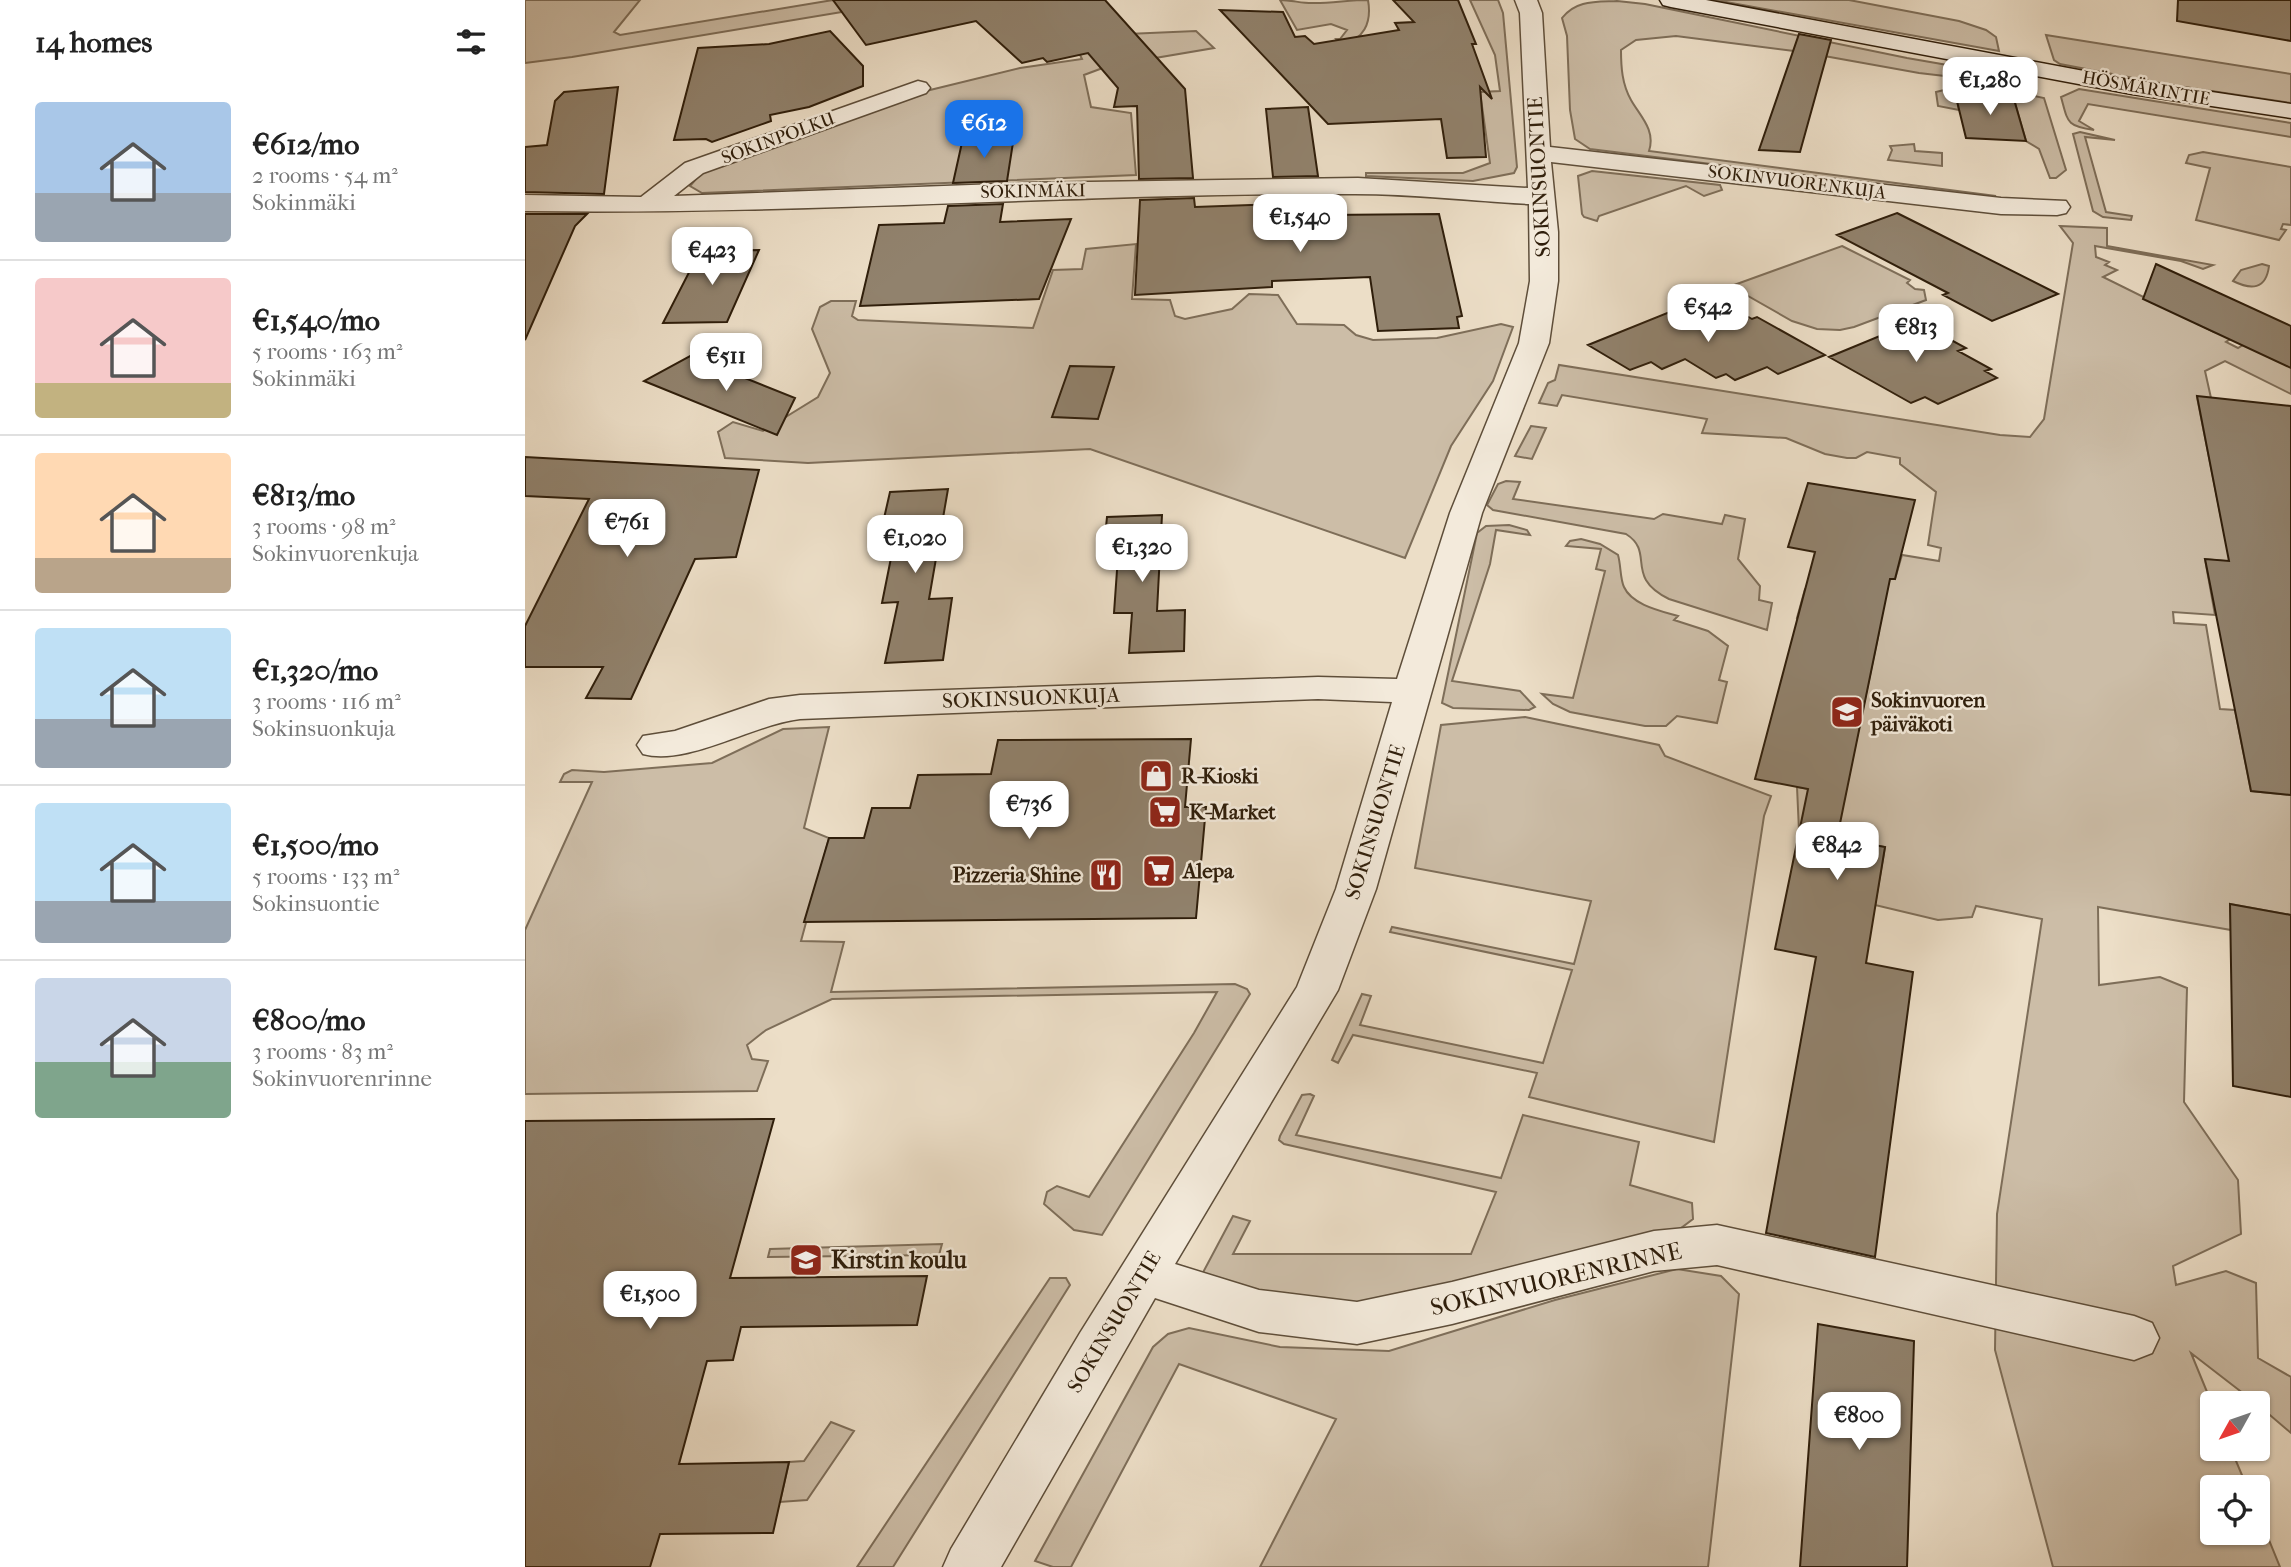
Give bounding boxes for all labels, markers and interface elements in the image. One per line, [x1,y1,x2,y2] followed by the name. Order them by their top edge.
[452,23,490,61] icon: filters
[35,25,152,60] text: 14 homes
[1933,58,2047,117] pin: €1,280
[1959,66,2021,93] text: €1,280
[2080,66,2212,110] street label: HÖSMÄRINTIE
[1523,96,1555,258] street label: SOKINSUONTIE
[943,100,1025,160] pin: €612
[718,108,838,169] street label: SOKINPOLKU
[961,109,1007,136] text: €612
[252,127,359,162] text: €612/mo
[91,130,175,214] icon: home
[1707,161,1887,204] street label: SOKINVUORENKUJA
[252,162,398,189] text: 2 rooms · 54 m²
[980,179,1086,203] street label: SOKINMÄKI
[252,189,356,216] text: Sokinmäki
[1243,194,1357,254] pin: €1,540
[1269,203,1331,230] text: €1,540
[671,228,753,287] pin: €423
[688,236,736,263] text: €423
[1667,284,1749,344] pin: €542
[1683,293,1733,320] text: €542
[252,303,380,338] text: €1,540/mo
[1875,304,1957,364] pin: €813
[91,306,175,390] icon: home
[1895,313,1937,340] text: €813
[685,334,767,393] pin: €511
[252,338,402,365] text: 5 rooms · 163 m²
[706,342,746,369] text: €511
[252,365,356,392] text: Sokinmäki
[252,478,355,513] text: €813/mo
[91,481,175,565] icon: home
[586,500,668,559] pin: €761
[604,508,650,535] text: €761
[252,513,396,540] text: 3 rooms · 98 m²
[858,516,972,575] pin: €1,020
[883,524,947,551] text: €1,020
[1085,524,1199,584] pin: €1,320
[1112,533,1172,560] text: €1,320
[252,540,419,567] text: Sokinvuorenkuja
[252,653,378,688] text: €1,320/mo
[91,656,175,740] icon: home
[942,683,1121,713] street label: SOKINSUONKUJA
[252,688,401,715] text: 3 rooms · 116 m²
[1870,688,1986,736] place label: Sokinvuoren päiväkoti
[1828,693,1866,731] school or university icon: Sokinvuoren päiväkoti
[252,715,395,742] text: Sokinsuonkuja
[1340,741,1410,902] street label: SOKINSUONTIE
[1137,757,1175,795] shop icon: R-Kioski
[1181,764,1259,788] place label: R-Kioski
[988,782,1070,841] pin: €736
[1006,790,1052,817] text: €736
[1146,793,1184,831] supermarket icon: K-Market
[1189,800,1276,824] place label: K-Market
[1796,822,1878,882] pin: €842
[252,828,379,863] text: €1,500/mo
[91,831,175,915] icon: home
[1812,831,1862,858] text: €842
[1140,852,1178,890] supermarket icon: Alepa
[1087,856,1125,894] restaurant icon: Pizzeria Shine
[1181,859,1235,883] place label: Alepa
[252,863,399,890] text: 5 rooms · 133 m²
[952,863,1082,887] place label: Pizzeria Shine
[252,890,380,917] text: Sokinsuontie
[252,1003,365,1038] text: €800/mo
[91,1006,175,1090] icon: home
[252,1038,393,1065] text: 3 rooms · 83 m²
[252,1065,432,1092] text: Sokinvuorenrinne
[1428,1236,1684,1322] street label: SOKINVUORENRINNE
[787,1241,825,1279] school or university icon: Kirstin koulu
[831,1246,967,1274] place label: Kirstin koulu
[1062,1247,1166,1397] street label: SOKINSUONTIE
[593,1272,707,1331] pin: €1,500
[620,1280,680,1307] text: €1,500
[2200,1391,2270,1461] north arrow
[2200,1391,2270,1545] map controls
[1818,1392,1900,1452] pin: €800
[1834,1401,1884,1428] text: €800
[2200,1475,2270,1545] button: locate

